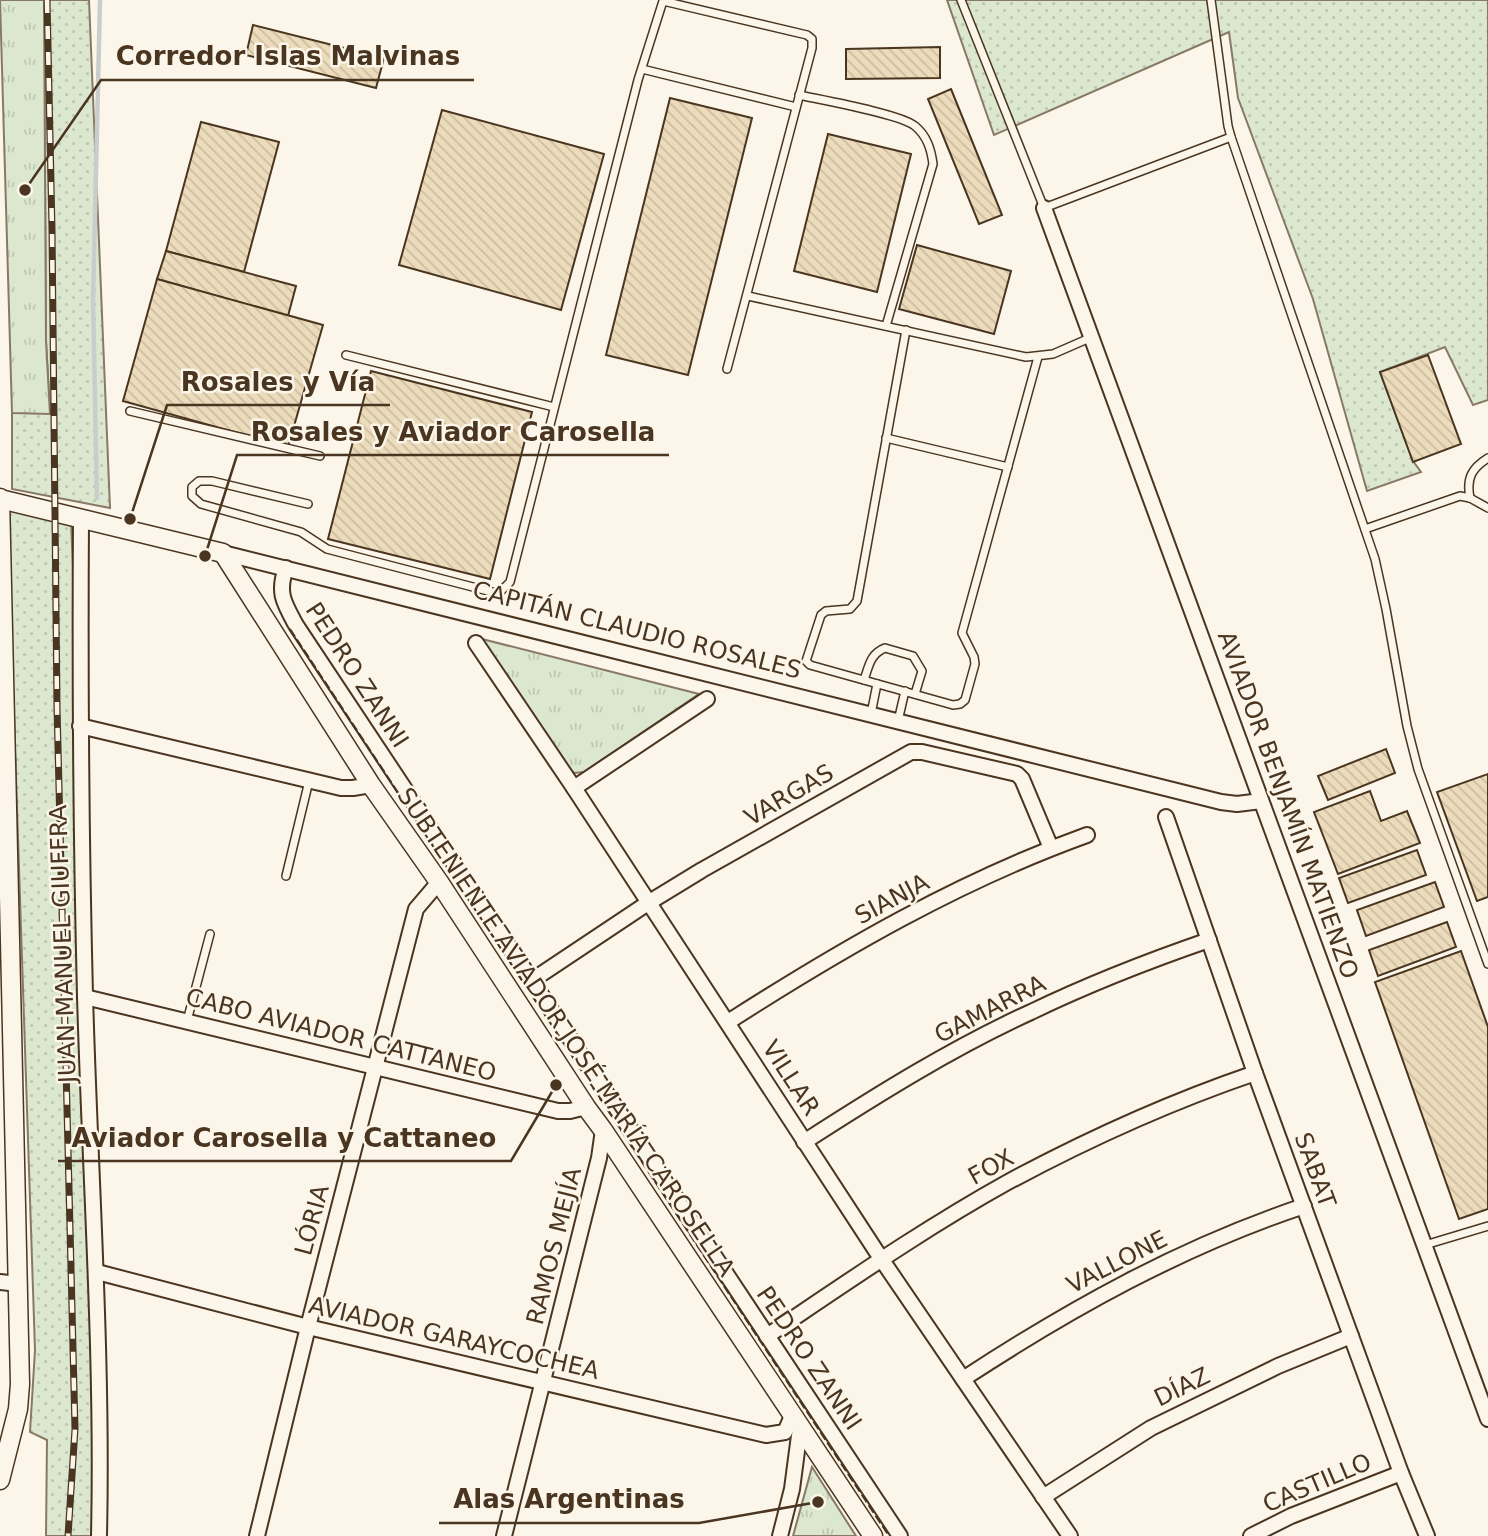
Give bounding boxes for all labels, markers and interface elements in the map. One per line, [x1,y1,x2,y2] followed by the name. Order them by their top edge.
[101,33,474,80] callout: Corredor Islas Malvinas
[116,41,460,71] text: Corredor Islas Malvinas
[167,358,390,405] callout: Rosales y Vía
[181,367,375,397] text: Rosales y Vía
[237,408,669,455] callout: Rosales y Aviador Carosella
[251,417,655,447] text: Rosales y Aviador Carosella
[470,575,804,684] street label: CAPITÁN CLAUDIO ROSALES
[300,597,414,753] street label: PEDRO ZANNI
[1212,627,1365,983] street label: AVIADOR BENJAMÍN MATIENZO
[739,758,839,832] street label: VARGAS
[391,782,742,1282] street label: SUBTENIENTE AVIADOR JOSÉ MARÍA CAROSELLA
[44,804,82,1086] street label: JUAN MANUEL GIUFFRA
[850,868,934,930] street label: SIANJA
[930,969,1051,1049] street label: GAMARRA
[183,983,499,1087] street label: CABO AVIADOR CATTANEO
[756,1035,826,1121] street label: VILLAR
[58,1114,511,1161] callout: Aviador Carosella y Cattaneo
[72,1123,496,1153] text: Aviador Carosella y Cattaneo
[1289,1129,1342,1212] street label: SABAT
[963,1143,1019,1191] street label: FOX
[520,1164,587,1328] street label: RAMOS MEJÍA
[287,1181,335,1258] street label: LÓRIA
[1062,1225,1172,1299] street label: VALLONE
[751,1281,867,1435] street label: PEDRO ZANNI
[306,1291,602,1385] street label: AVIADOR GARAYCOCHEA
[1149,1361,1214,1412] street label: DÍAZ
[1259,1448,1375,1518] street label: CASTILLO
[439,1476,699,1523] callout: Alas Argentinas
[453,1484,685,1514] text: Alas Argentinas

